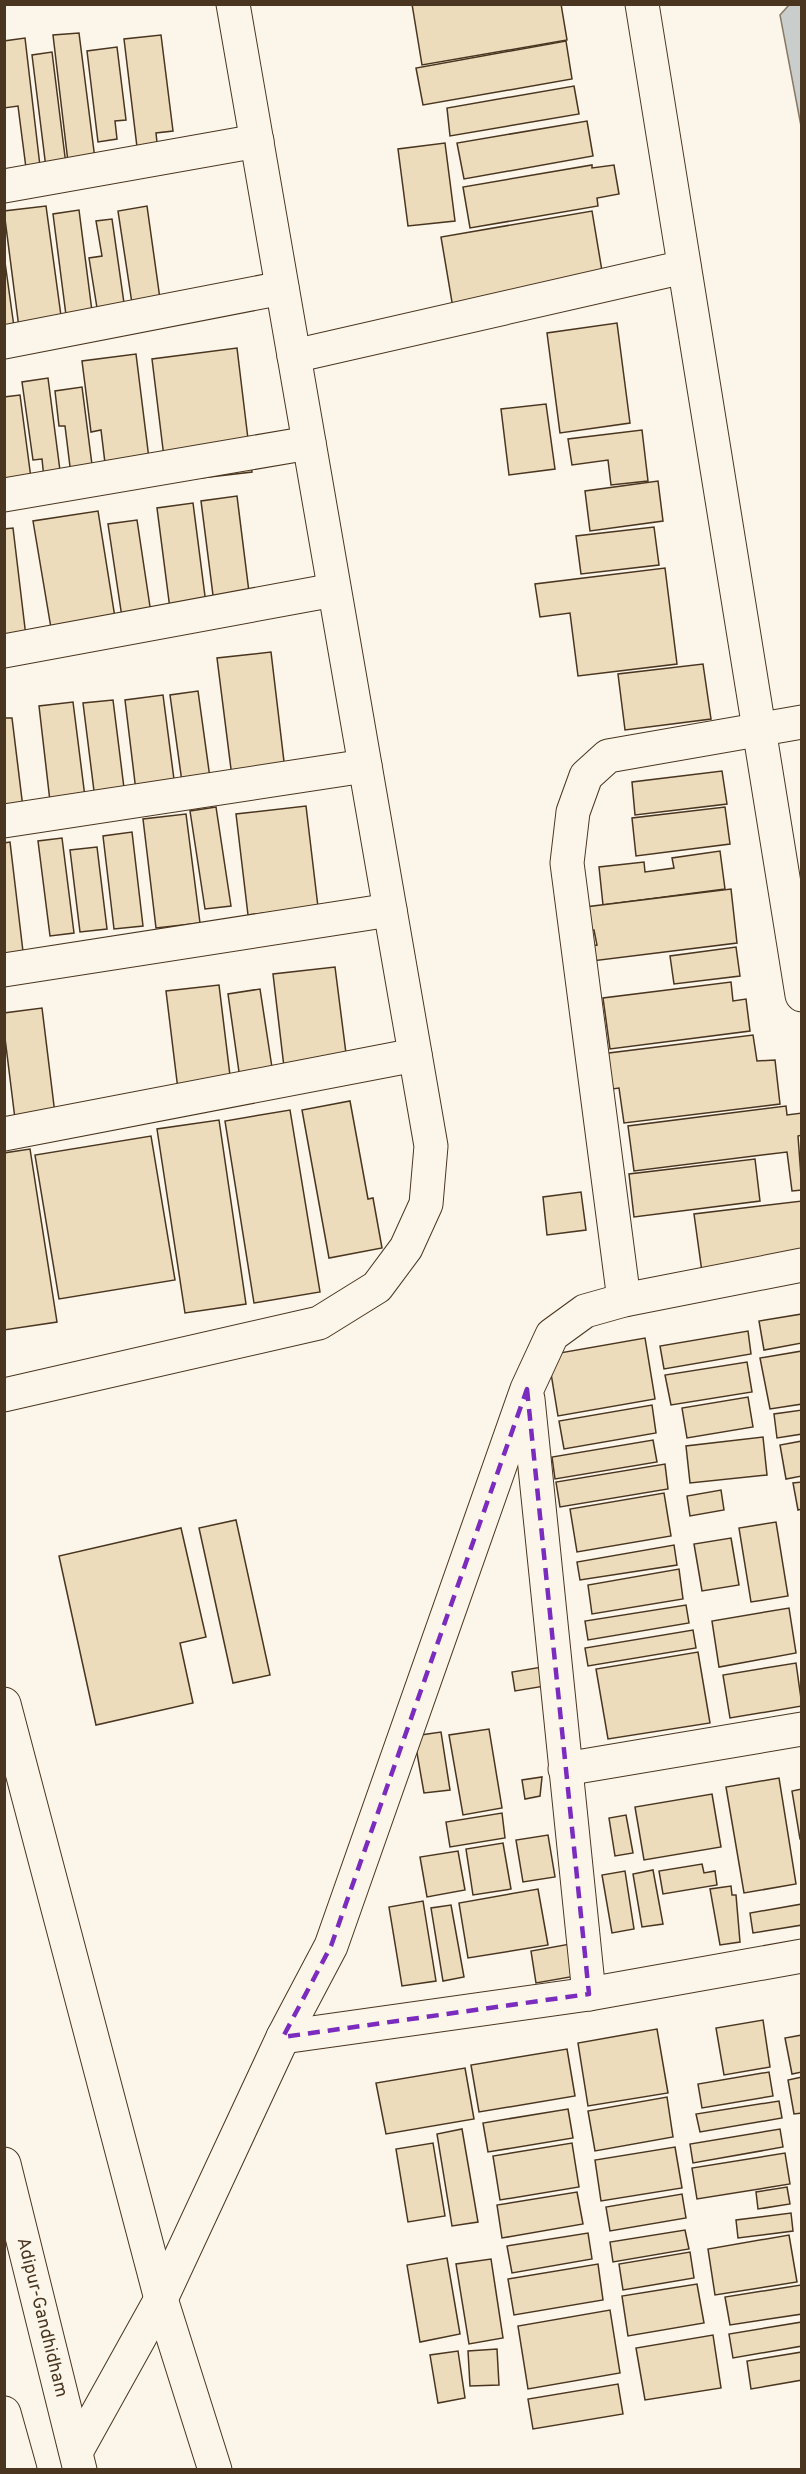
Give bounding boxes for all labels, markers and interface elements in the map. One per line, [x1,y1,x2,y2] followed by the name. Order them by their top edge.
[11,2235,73,2400] street label: Adipur-Gandhidham

